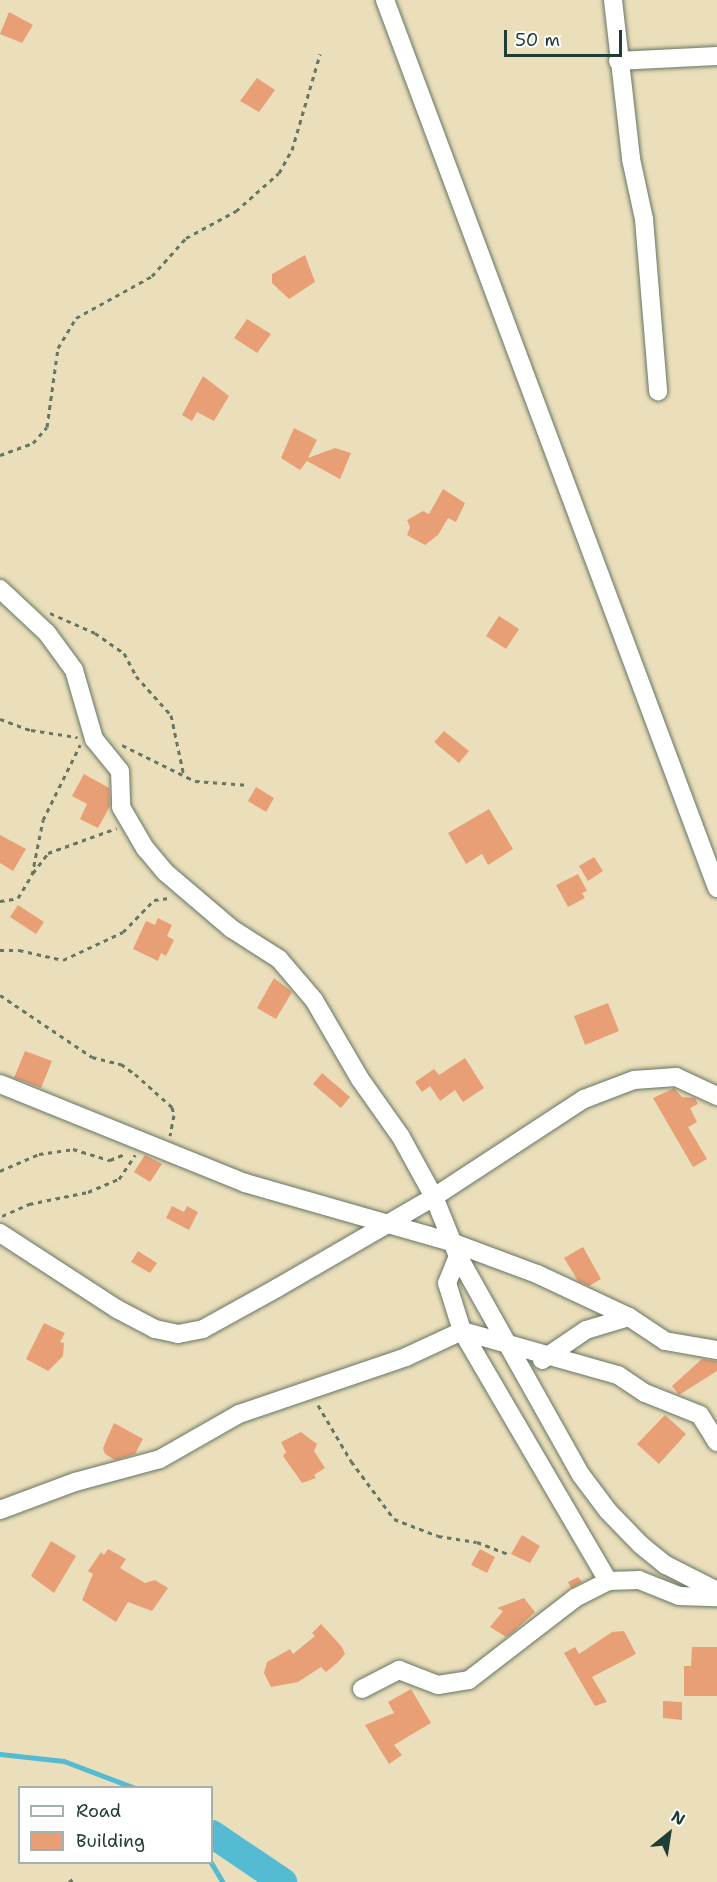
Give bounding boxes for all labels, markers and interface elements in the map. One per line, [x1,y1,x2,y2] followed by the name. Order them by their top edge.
[507,18,626,56] scale bar
[515,28,560,52] text: 50 m
[18,1786,213,1864] legend
[76,1799,121,1823] text: Road
[639,1804,699,1864] north arrow
[668,1806,689,1830] text: N
[76,1829,145,1853] text: Building

